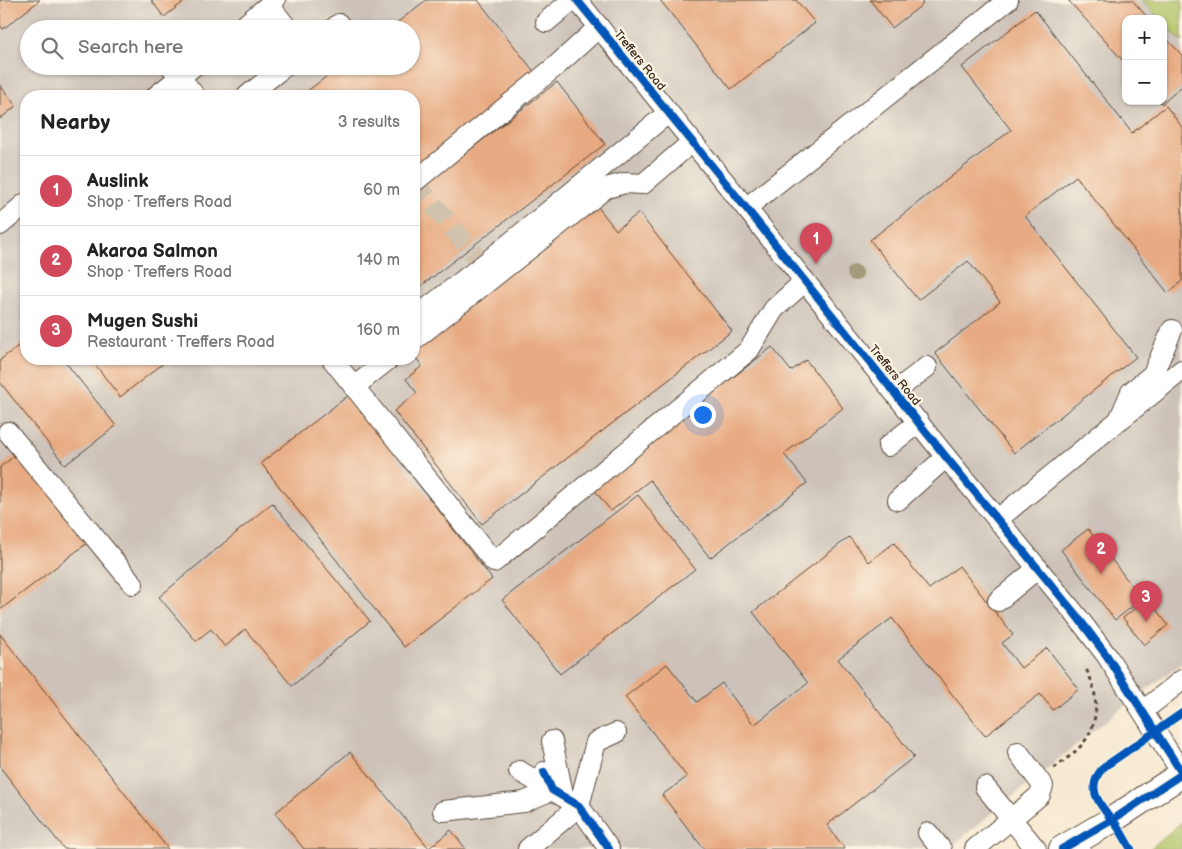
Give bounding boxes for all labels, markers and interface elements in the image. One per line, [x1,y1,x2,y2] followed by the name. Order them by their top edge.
[1122,15,1167,105] map controls
[1122,15,1167,60] button: +
[20,20,420,75] search box
[611,27,669,94] street label: Treffers Road
[38,34,66,62] icon: search
[78,36,183,59] text: Search here
[1122,60,1167,105] button: −
[40,110,110,135] text: Nearby
[338,113,400,132] text: 3 results
[87,170,148,193] text: Auslink
[53,181,59,200] text: 1
[363,181,400,200] text: 60 m
[87,193,232,212] text: Shop · Treffers Road
[800,223,832,264] pin: 1
[87,240,218,263] text: Akaroa Salmon
[51,251,61,270] text: 2
[357,251,400,270] text: 140 m
[87,263,232,282] text: Shop · Treffers Road
[87,310,198,333] text: Mugen Sushi
[51,321,61,340] text: 3
[357,321,400,340] text: 160 m
[87,333,275,352] text: Restaurant · Treffers Road
[866,342,924,409] street label: Treffers Road
[690,402,716,428] your location
[1085,533,1117,574] pin: 2
[1130,581,1162,622] pin: 3

